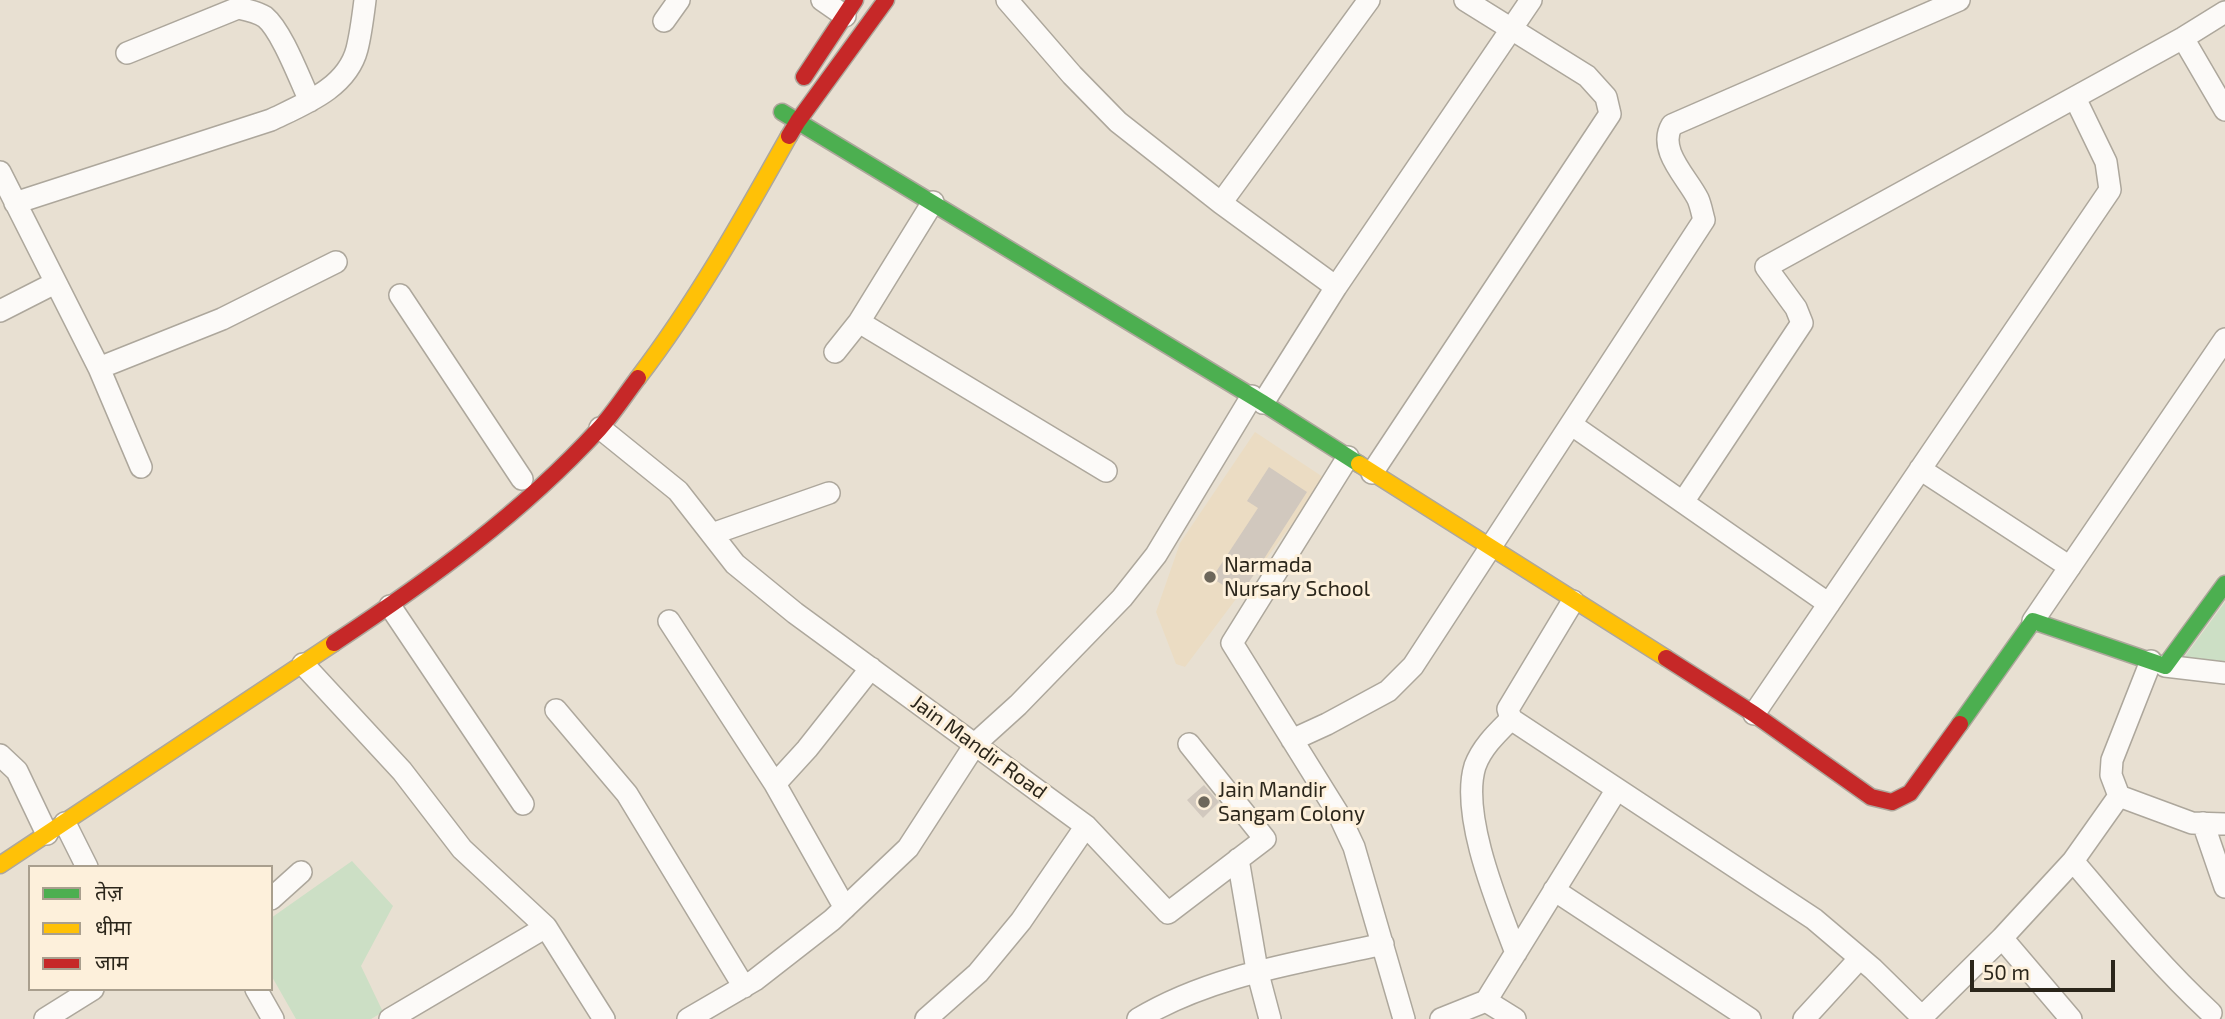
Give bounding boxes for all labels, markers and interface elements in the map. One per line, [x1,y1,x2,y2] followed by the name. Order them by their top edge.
[1224,552,1370,602] place label: Narmada Nursary School
[1202,569,1218,585] marker: Narmada Nursary School
[906,689,1052,805] street label: Jain Mandir Road
[1218,777,1365,827] place label: Jain Mandir Sangam Colony
[1196,794,1212,810] marker: Jain Mandir Sangam Colony
[28,865,273,991] legend
[95,879,123,904] text: तेज़
[95,914,131,939] text: धीमा
[1973,946,2118,990] scale bar
[95,949,129,974] text: जाम
[1983,959,2030,984] text: 50 m

